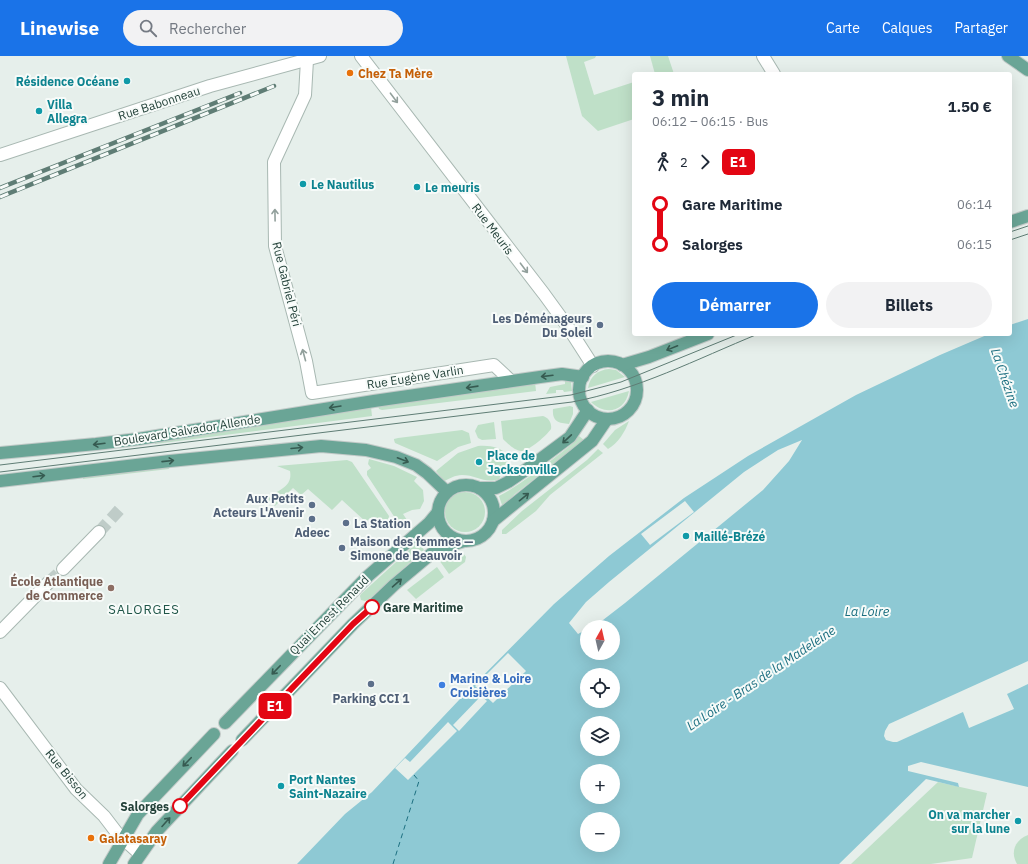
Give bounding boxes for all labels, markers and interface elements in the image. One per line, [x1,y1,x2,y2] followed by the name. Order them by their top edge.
[123,10,403,46] search box
[20,16,99,40] text: Linewise
[137,17,159,39] icon: search
[169,19,246,38] text: Rechercher
[826,19,860,37] text: Carte
[882,19,932,37] text: Calques
[954,19,1008,37] text: Partager
[358,66,433,81] place label: Chez Ta Mère
[345,68,355,78] marker: Chez Ta Mère
[16,74,119,89] place label: Résidence Océane
[122,76,132,86] marker: Résidence Océane
[116,83,202,123] street label: Rue Babonneau
[652,83,709,112] text: 3 min
[390,92,398,103] one-way arrow
[47,97,87,126] place label: Villa Allegra
[947,97,992,116] text: 1.50 €
[34,106,44,116] marker: Villa Allegra
[652,113,768,130] text: 06:12 – 06:15 · Bus
[652,151,674,173] icon: walk
[694,151,716,173] icon: forward
[730,153,747,171] text: E1
[680,154,688,171] text: 2
[311,177,374,192] place label: Le Nautilus
[298,179,308,189] marker: Le Nautilus
[425,180,480,195] place label: Le meuris
[412,182,422,192] marker: Le meuris
[682,195,782,214] text: Gare Maritime
[957,196,992,213] text: 06:14
[469,200,517,258] street label: Rue Meuris
[271,209,278,222] one-way arrow
[682,235,743,254] text: Salorges
[957,236,992,253] text: 06:15
[269,240,305,328] street label: Rue Gabriel Péri
[519,262,528,273] one-way arrow
[652,282,818,328] button: Démarrer
[826,282,992,328] button: Billets
[492,311,592,340] place label: Les Déménageurs Du Soleil
[595,320,605,330] marker: Les Déménageurs Du Soleil
[666,345,678,353] one-way arrow
[987,346,1023,410] water label: La Chézine
[300,348,307,361] one-way arrow
[366,362,464,392] street label: Rue Eugène Varlin
[541,373,554,380] one-way arrow
[466,383,479,391] one-way arrow
[329,403,342,411] one-way arrow
[113,411,262,449] street label: Boulevard Salvador Allende
[562,434,572,443] one-way arrow
[93,440,106,448] one-way arrow
[290,445,303,452] one-way arrow
[487,448,557,477] place label: Place de Jacksonville
[161,457,174,465] one-way arrow
[397,457,409,465] one-way arrow
[474,457,484,467] marker: Place de Jacksonville
[32,472,45,480] one-way arrow
[213,491,304,520] place label: Aux Petits Acteurs L'Avenir
[519,492,529,501] one-way arrow
[307,500,317,510] marker: Aux Petits Acteurs L'Avenir
[307,514,317,524] marker: Adeec
[354,516,411,531] place label: La Station
[341,518,351,528] marker: La Station
[294,525,330,540] place label: Adeec
[694,529,766,544] place label: Maillé-Brézé
[681,531,691,541] marker: Maillé-Brézé
[350,534,473,563] place label: Maison des femmes — Simone de Beauvoir
[337,543,347,553] marker: Maison des femmes — Simone de Beauvoir
[286,572,372,658] street label: Quai Ernest Renaud
[10,573,103,603] place label: École Atlantique de Commerce
[392,578,403,587] one-way arrow
[106,583,116,593] marker: École Atlantique de Commerce
[364,599,380,615] marker: Gare Maritime
[383,600,464,615] place label: Gare Maritime
[108,601,180,618] district label: SALORGES
[845,603,890,620] water label: La Loire
[580,620,620,660] north arrow
[580,620,620,852] map controls
[683,621,839,734] water label: La Loire - Bras de la Madeleine
[271,665,280,675] one-way arrow
[580,668,620,708] button: locate
[450,671,531,700] place label: Marine & Loire Croisières
[366,679,376,689] marker: Parking CCI 1
[437,680,447,690] marker: Marine & Loire Croisières
[332,691,410,706] place label: Parking CCI 1
[257,693,293,719] line badge: E1
[267,697,283,715] text: E1
[580,716,620,756] button: layers
[42,746,92,802] street label: Rue Bisson
[182,757,192,767] one-way arrow
[580,764,620,804] button: +
[289,772,367,801] place label: Port Nantes Saint-Nazaire
[276,781,286,791] marker: Port Nantes Saint-Nazaire
[172,798,188,814] marker: Salorges
[120,799,169,814] place label: Salorges
[928,807,1010,836] place label: On va marcher sur la lune
[580,812,620,852] button: −
[161,816,170,827] one-way arrow
[1013,816,1023,826] marker: On va marcher sur la lune
[99,831,168,846] place label: Galatasaray
[86,833,96,843] marker: Galatasaray

